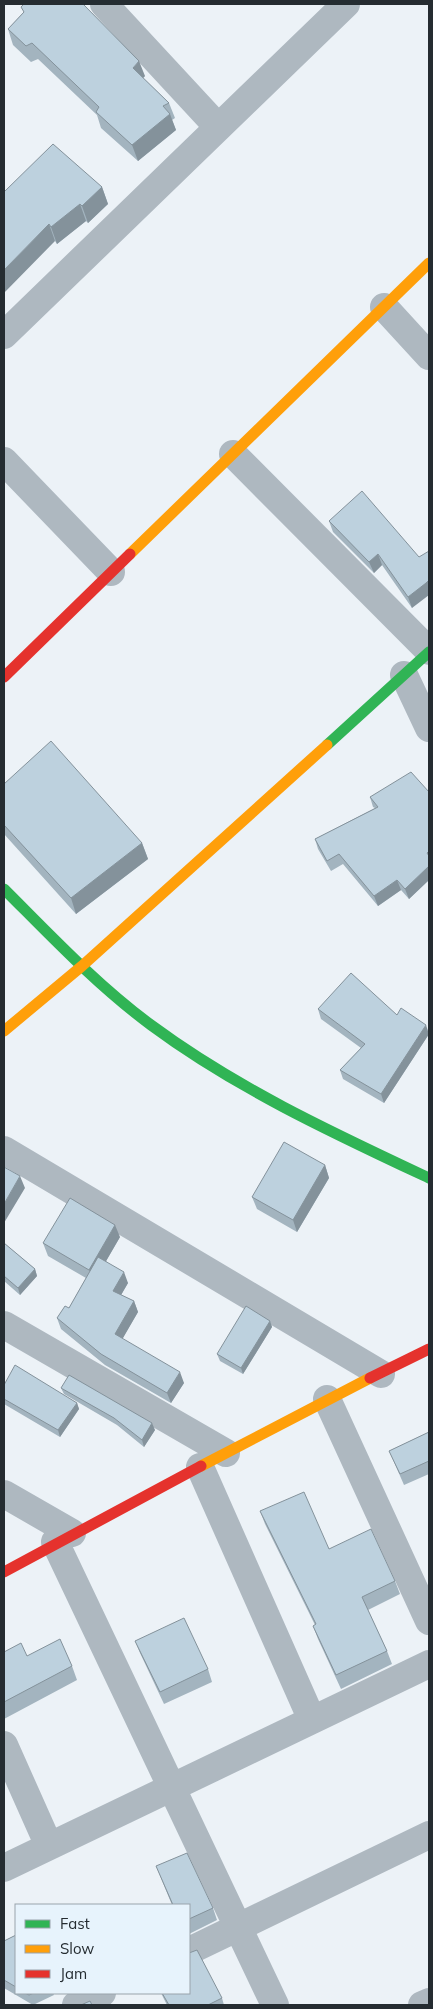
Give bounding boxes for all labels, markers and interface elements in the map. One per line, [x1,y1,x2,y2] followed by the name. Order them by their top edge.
[15,1904,190,1994] legend
[60,1914,90,1933] text: Fast
[60,1939,94,1958] text: Slow
[60,1964,87,1983] text: Jam

